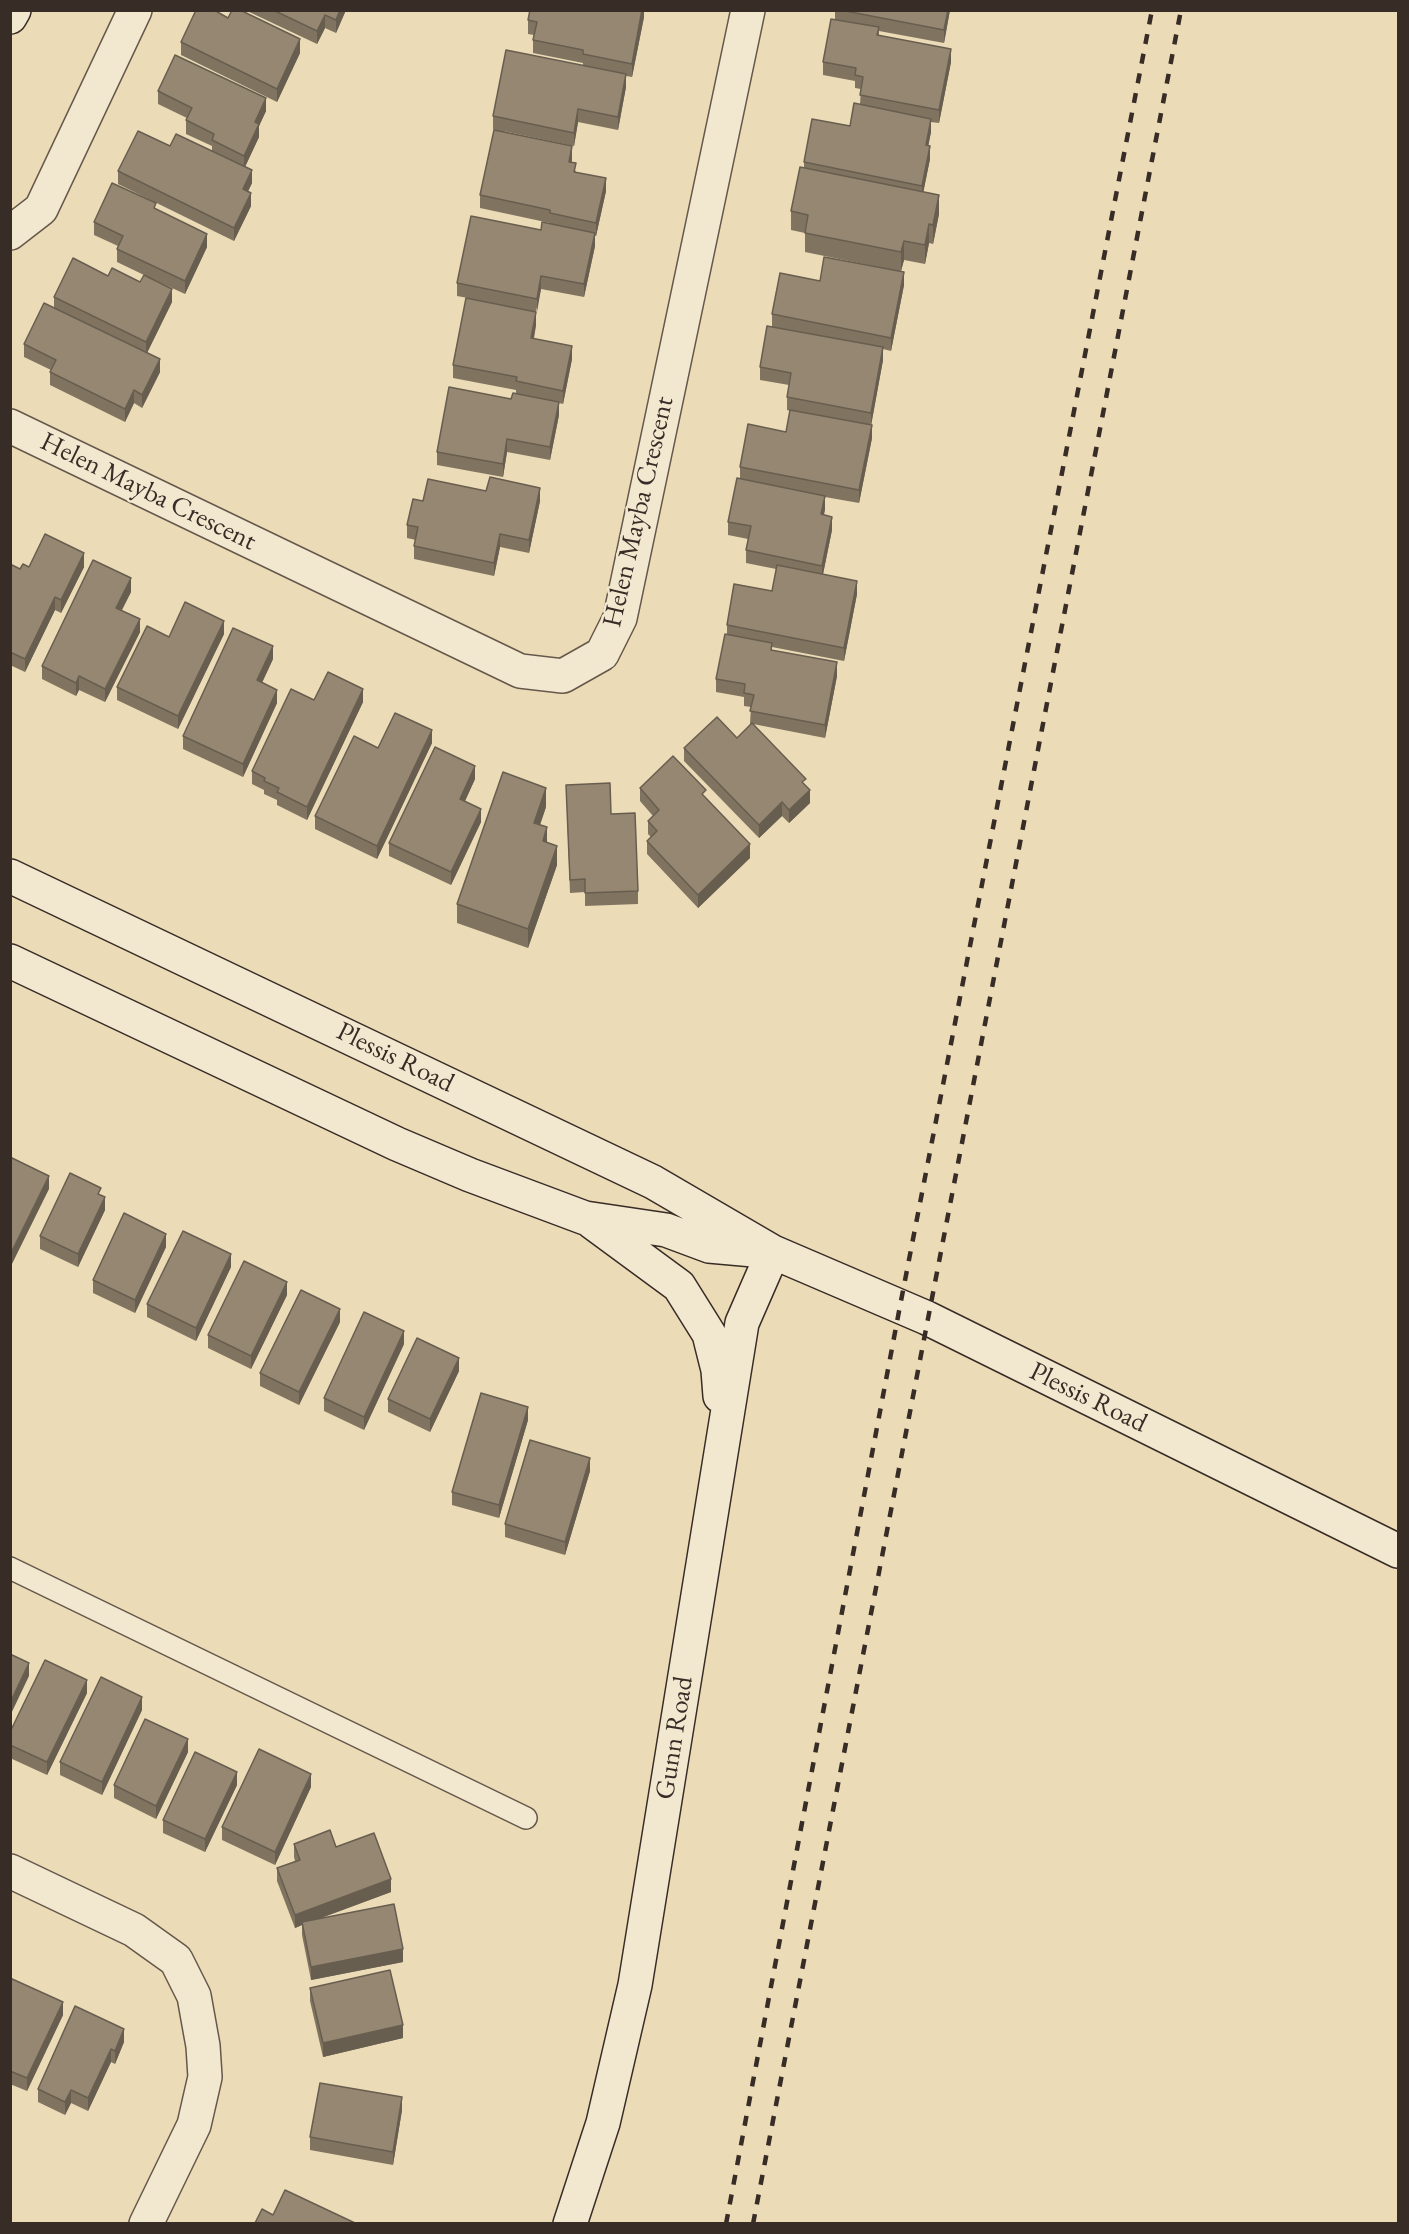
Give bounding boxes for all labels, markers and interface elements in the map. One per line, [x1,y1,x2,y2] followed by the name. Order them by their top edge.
[597,393,681,631] street label: Helen Mayba Crescent
[35,426,261,558] street label: Helen Mayba Crescent
[331,1016,459,1100] street label: Plessis Road
[1024,1356,1152,1440] street label: Plessis Road
[649,1674,701,1802] street label: Gunn Road

